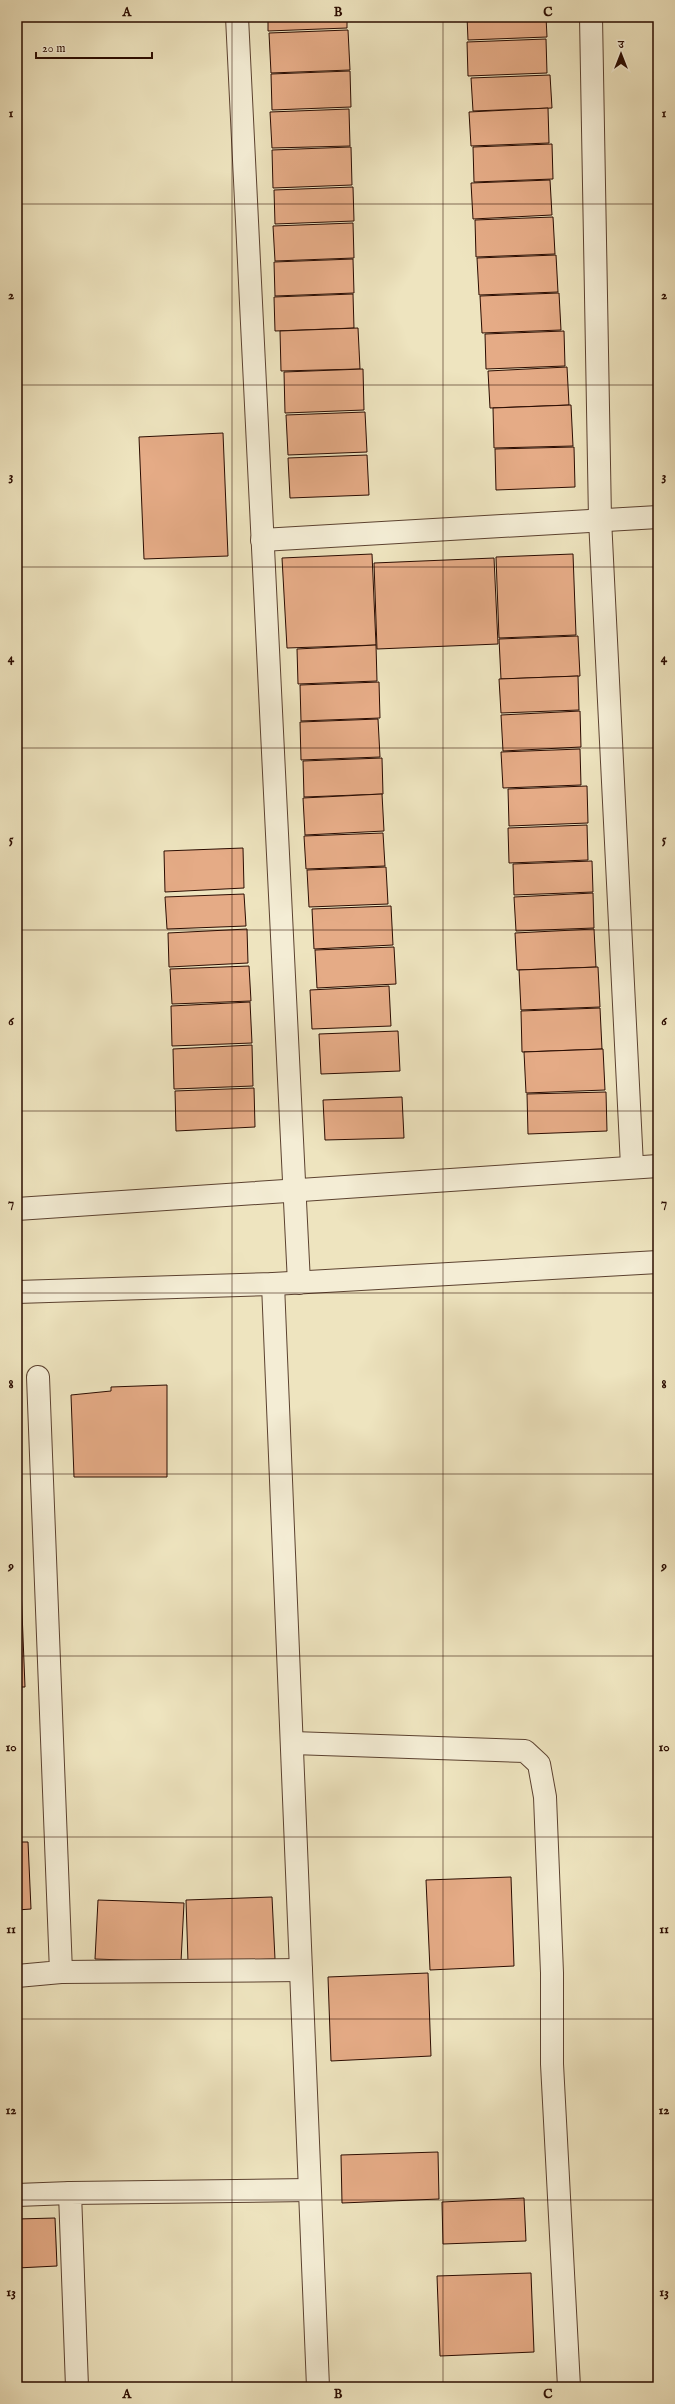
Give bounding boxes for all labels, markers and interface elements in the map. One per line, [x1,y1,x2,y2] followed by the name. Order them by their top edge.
[122,4,133,21] text: A
[334,4,343,21] text: B
[543,4,553,21] text: C
[36,34,152,60] scale bar
[601,34,641,74] north arrow
[617,38,625,52] text: उ
[42,41,65,56] text: 20 m
[9,105,14,122] text: 1
[662,105,667,122] text: 1
[8,287,14,304] text: 2
[661,287,667,304] text: 2
[9,468,14,485] text: 3
[662,468,667,485] text: 3
[8,650,15,667] text: 4
[661,650,668,667] text: 4
[9,831,14,848] text: 5
[662,831,667,848] text: 5
[8,1013,14,1030] text: 6
[661,1013,667,1030] text: 6
[8,1195,14,1212] text: 7
[661,1195,667,1212] text: 7
[8,1376,14,1393] text: 8
[661,1376,667,1393] text: 8
[7,1558,14,1575] text: 9
[660,1558,667,1575] text: 9
[5,1739,17,1756] text: 10
[658,1739,670,1756] text: 10
[6,1921,16,1938] text: 11
[659,1921,669,1938] text: 11
[6,2102,16,2119] text: 12
[659,2102,669,2119] text: 12
[6,2284,16,2301] text: 13
[659,2284,669,2301] text: 13
[122,2386,133,2403] text: A
[334,2386,343,2403] text: B
[543,2386,553,2403] text: C

